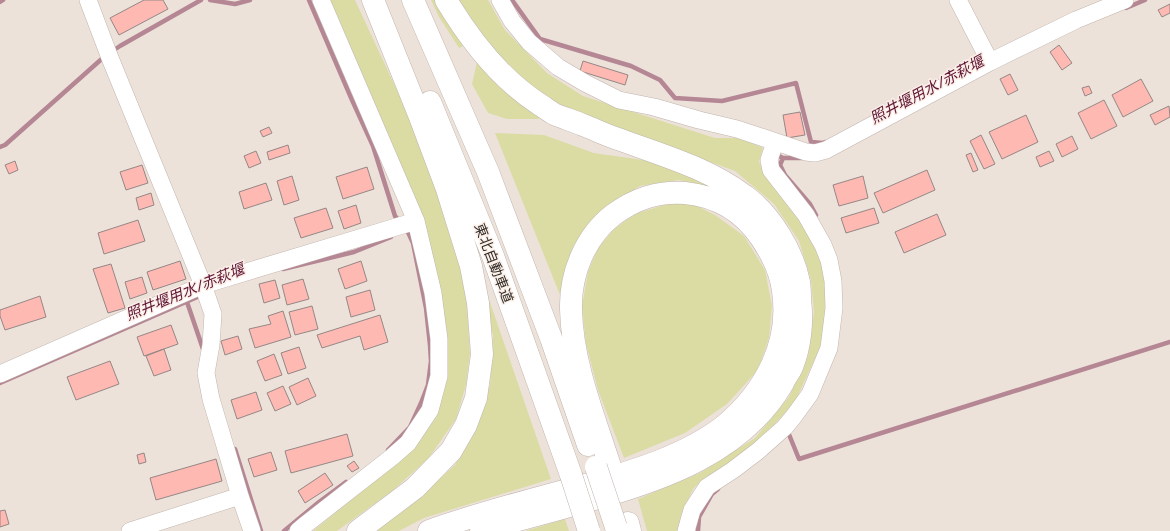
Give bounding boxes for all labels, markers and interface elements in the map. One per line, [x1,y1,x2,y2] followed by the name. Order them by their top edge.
[866,48,991,129] water label: 照井堰用水/赤萩堰
[470,220,519,306] street label: 東北自動車道
[122,256,250,326] water label: 照井堰用水/赤萩堰

